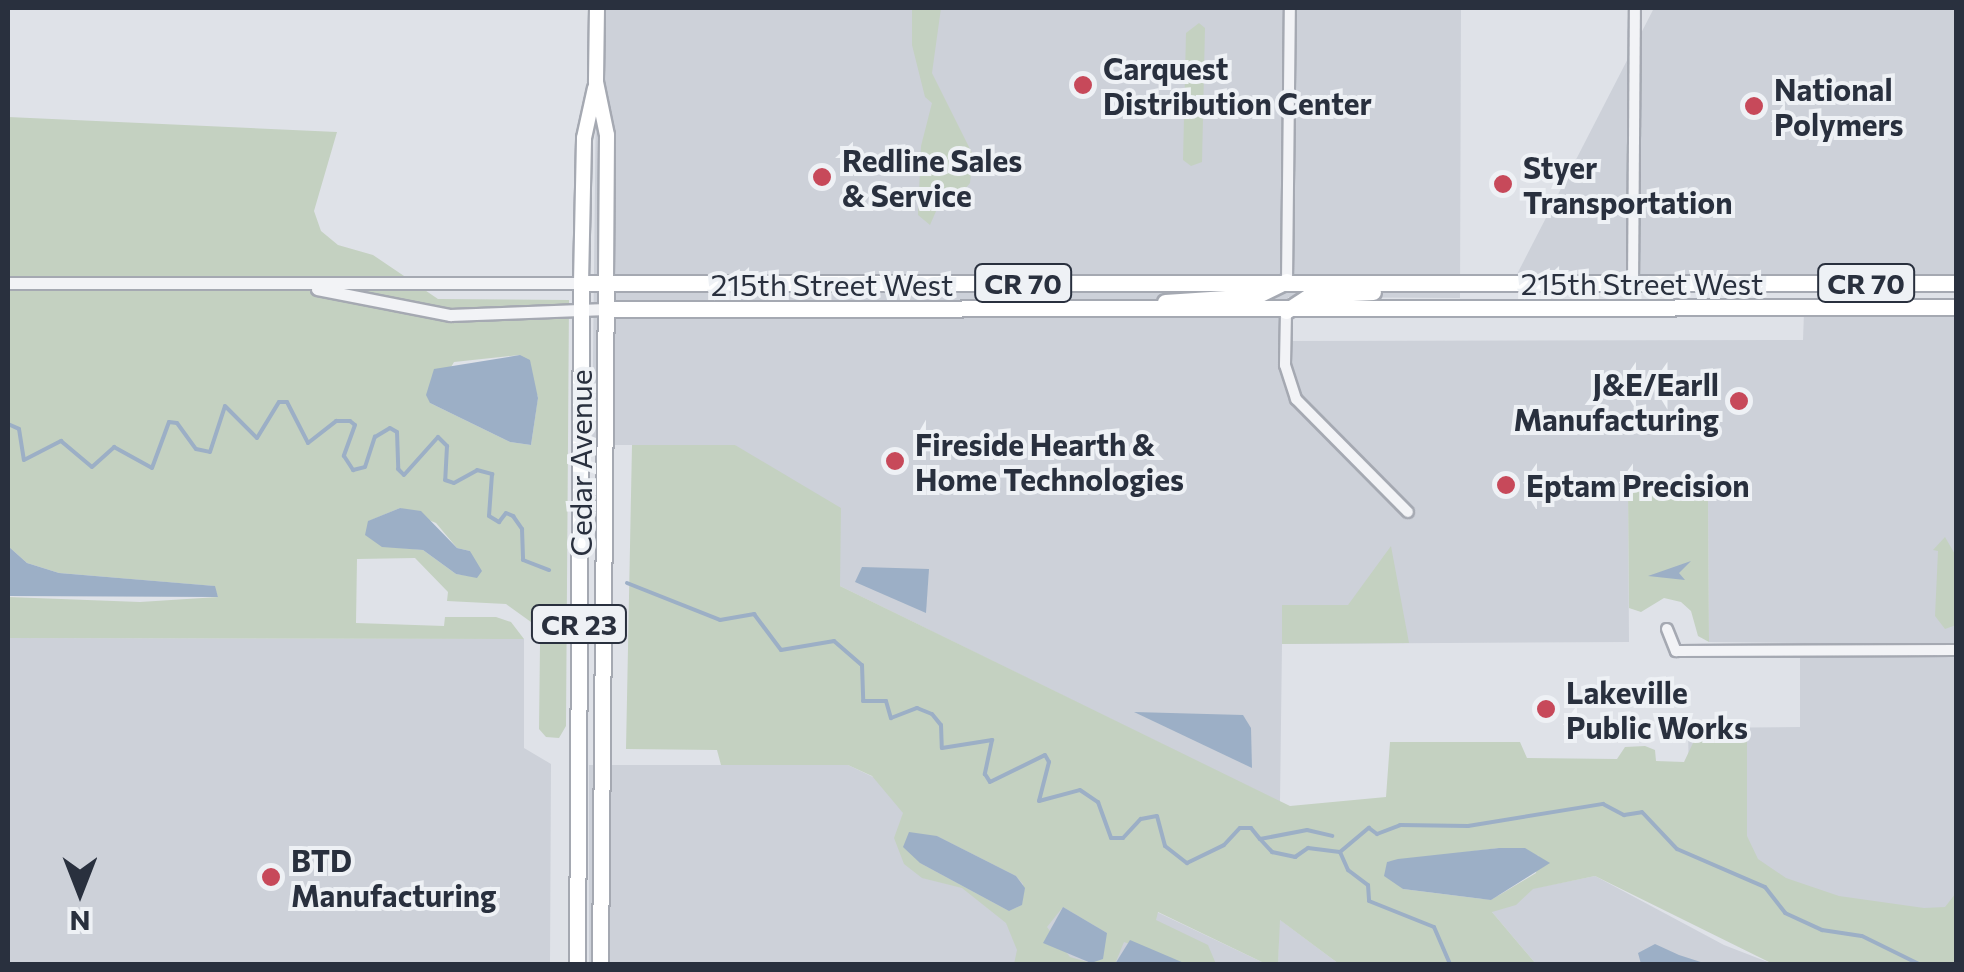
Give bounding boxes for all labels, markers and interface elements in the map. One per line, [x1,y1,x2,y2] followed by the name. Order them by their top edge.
[1103,50,1372,120] place label: Carquest Distribution Center
[1774,71,1904,142] place label: National Polymers
[1072,74,1094,96] marker: Carquest Distribution Center
[1743,95,1765,117] marker: National Polymers
[842,142,1022,212] place label: Redline Sales & Service
[1523,149,1733,220] place label: Styer Transportation
[811,166,833,188] marker: Redline Sales & Service
[1492,173,1514,195] marker: Styer Transportation
[973,260,1073,306] road number: CR 70
[1816,260,1916,306] road number: CR 70
[1521,265,1763,301] street label: 215th Street West
[711,266,953,302] street label: 215th Street West
[1513,366,1719,436] place label: J&E/Earll Manufacturing
[562,369,598,557] street label: Cedar Avenue
[1728,390,1750,412] marker: J&E/Earll Manufacturing
[915,426,1184,496] place label: Fireside Hearth & Home Technologies
[884,450,906,472] marker: Fireside Hearth & Home Technologies
[1526,467,1750,503] place label: Eptam Precision
[1495,474,1517,496] marker: Eptam Precision
[529,601,629,647] road number: CR 23
[1566,674,1748,744] place label: Lakeville Public Works
[1535,698,1557,720] marker: Lakeville Public Works
[30,842,130,942] north arrow
[291,842,497,912] place label: BTD Manufacturing
[260,866,282,888] marker: BTD Manufacturing
[70,905,91,939] text: N

